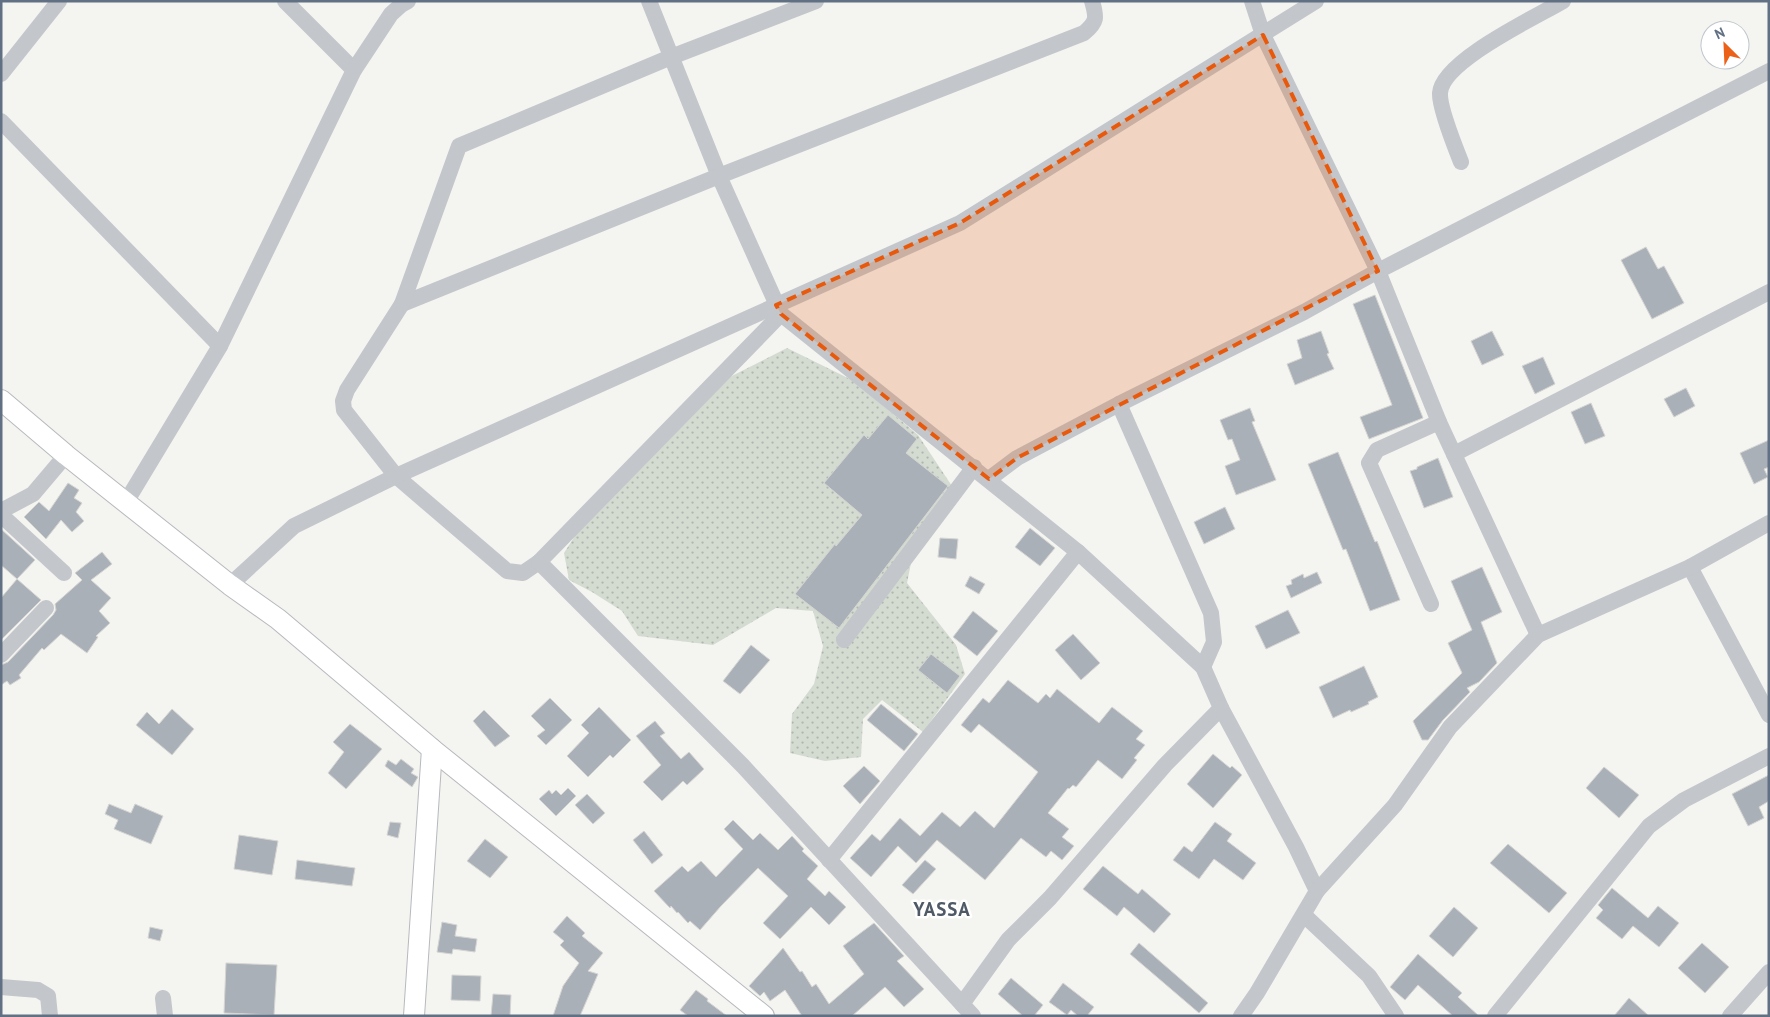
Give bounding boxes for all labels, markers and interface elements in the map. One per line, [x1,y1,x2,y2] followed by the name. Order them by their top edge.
[1700,20,1750,70] north arrow
[1712,23,1728,43] text: N
[912,897,971,921] district label: YASSA

